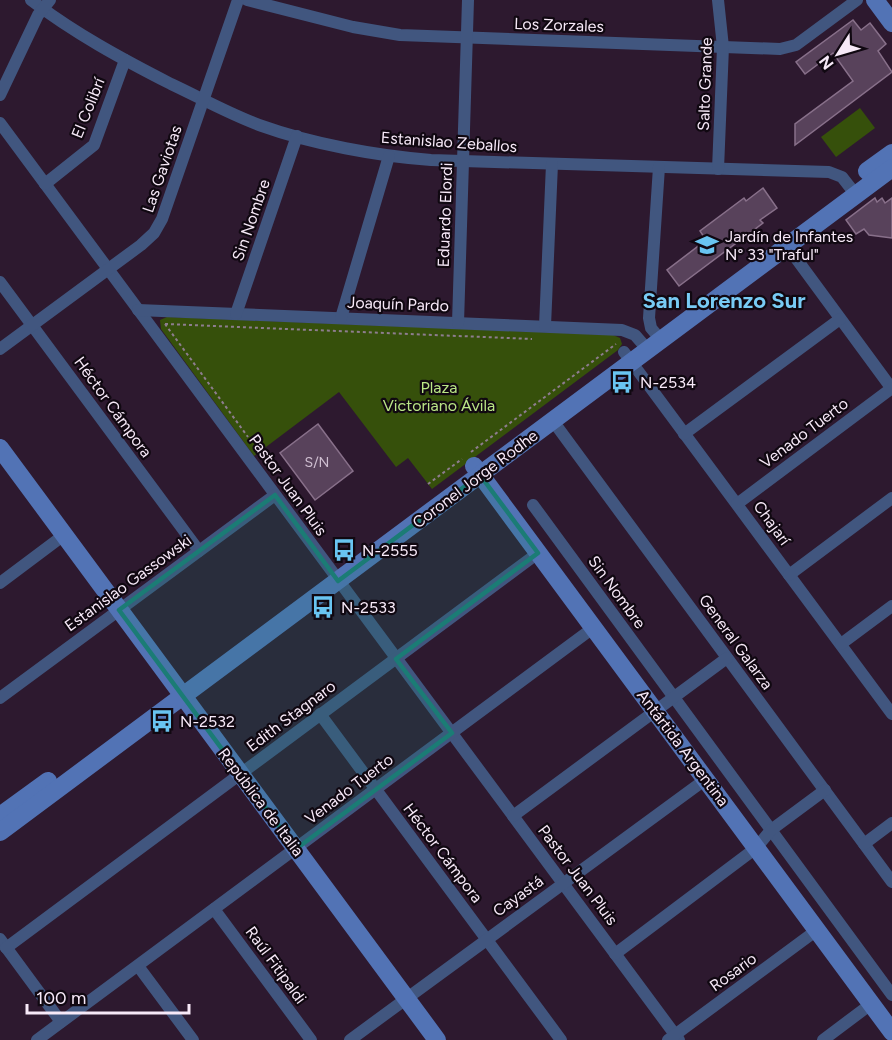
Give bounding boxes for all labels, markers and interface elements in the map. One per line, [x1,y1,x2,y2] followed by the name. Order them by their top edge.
[514,14,604,36] street label: Los Zorzales
[808,24,868,84] north arrow
[694,37,716,131] street label: Salto Grande
[815,52,838,73] text: N
[67,74,109,141] street label: El Colibrí
[138,123,186,215] street label: Las Gaviotas
[380,128,518,156] street label: Estanislao Zeballos
[434,162,456,268] street label: Eduardo Elordi
[228,176,274,263] street label: Sin Nombre
[725,227,853,264] place label: Jardín de Infantes N° 33 "Traful"
[694,232,720,258] school or university icon: Jardín de Infantes N° 33 "Traful"
[642,287,806,314] district label: San Lorenzo Sur
[347,293,449,315] street label: Joaquín Pardo
[70,353,156,461] street label: Héctor Cámpora
[609,369,635,395] bus stop icon: N-2534
[640,373,696,392] place label: N-2534
[383,378,495,415] park label: Plaza Victoriano Ávila
[756,394,852,472] street label: Venado Tuerto
[409,426,542,532] street label: Coronel Jorge Rodhe
[245,431,331,539] street label: Pastor Juan Pluis
[305,454,329,471] house number: S/N
[750,497,795,550] street label: Chajarí
[61,531,195,635] street label: Estanislao Gassowski
[331,537,357,563] bus stop icon: N-2555
[362,541,418,560] place label: N-2555
[584,552,650,632] street label: Sin Nombre
[695,591,777,693] street label: General Galarza
[310,594,336,620] bus stop icon: N-2533
[341,598,396,617] place label: N-2533
[243,676,339,756] street label: Edith Stagnaro
[633,686,733,810] street label: Antártida Argentina
[149,708,175,734] bus stop icon: N-2532
[180,712,235,731] place label: N-2532
[214,744,308,860] street label: República de Italia
[301,750,397,828] street label: Venado Tuerto
[399,799,487,907] street label: Héctor Cámpora
[534,821,622,929] street label: Pastor Juan Pluis
[489,871,547,921] street label: Cayastá
[242,923,310,1007] street label: Raúl Fitipaldi
[706,949,760,995] street label: Rosario
[27,977,189,1015] scale bar
[36,987,86,1009] text: 100 m

